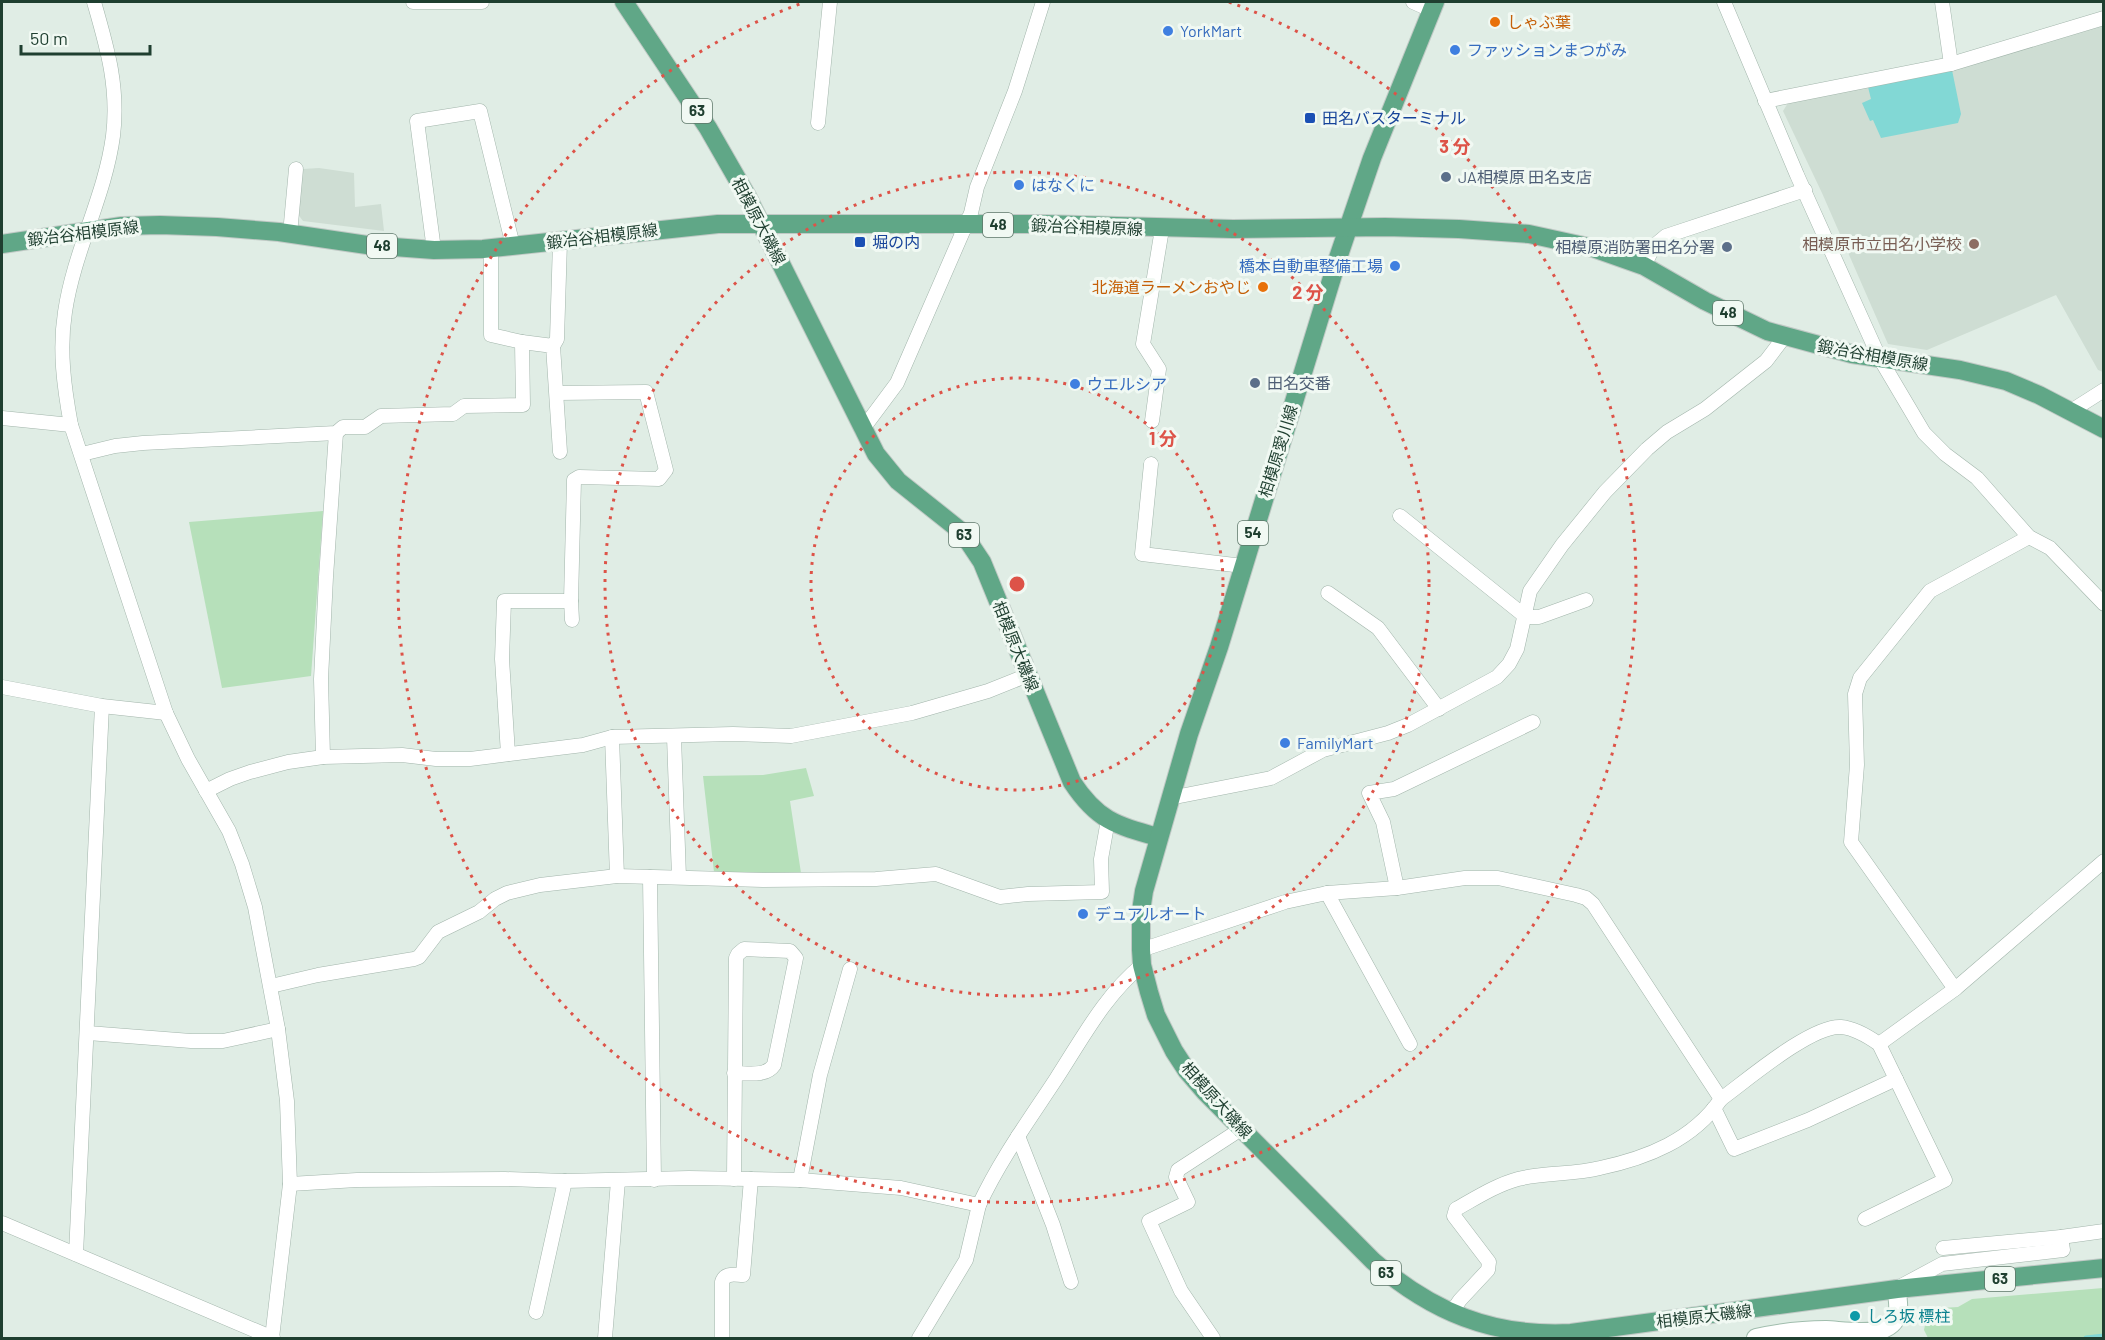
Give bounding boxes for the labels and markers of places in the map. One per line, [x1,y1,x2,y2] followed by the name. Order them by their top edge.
[1507,12,1571,31] place label: しゃぶ葉
[1488,15,1502,29] marker: しゃぶ葉
[1180,21,1242,40] place label: YorkMart
[1161,24,1175,38] marker: YorkMart
[1467,40,1627,59] place label: ファッションまつがみ
[1448,43,1462,57] marker: ファッションまつがみ
[1322,108,1466,127] place label: 田名バスターミナル
[1303,111,1317,125] marker: 田名バスターミナル
[1458,167,1592,186] place label: JA相模原 田名支店
[1439,170,1453,184] marker: JA相模原 田名支店
[1031,175,1095,194] place label: はなくに
[1012,178,1026,192] marker: はなくに
[872,232,920,251] place label: 堀の内
[1802,234,1962,253] place label: 相模原市立田名小学校
[853,235,867,249] marker: 堀の内
[1555,237,1715,256] place label: 相模原消防署田名分署
[1967,237,1981,251] marker: 相模原市立田名小学校
[1720,240,1734,254] marker: 相模原消防署田名分署
[1239,256,1383,275] place label: 橋本自動車整備工場
[1388,259,1402,273] marker: 橋本自動車整備工場
[1092,277,1251,296] place label: 北海道ラーメンおやじ
[1256,280,1270,294] marker: 北海道ラーメンおやじ
[1267,373,1331,392] place label: 田名交番
[1087,374,1167,393] place label: ウエルシア
[1248,376,1262,390] marker: 田名交番
[1068,377,1082,391] marker: ウエルシア
[1007,574,1027,594] centre of rings
[1297,733,1374,752] place label: FamilyMart
[1278,736,1292,750] marker: FamilyMart
[1095,904,1207,923] place label: デュアルオート
[1076,907,1090,921] marker: デュアルオート
[1867,1306,1950,1325] place label: しろ坂 標柱
[1848,1309,1862,1323] marker: しろ坂 標柱

